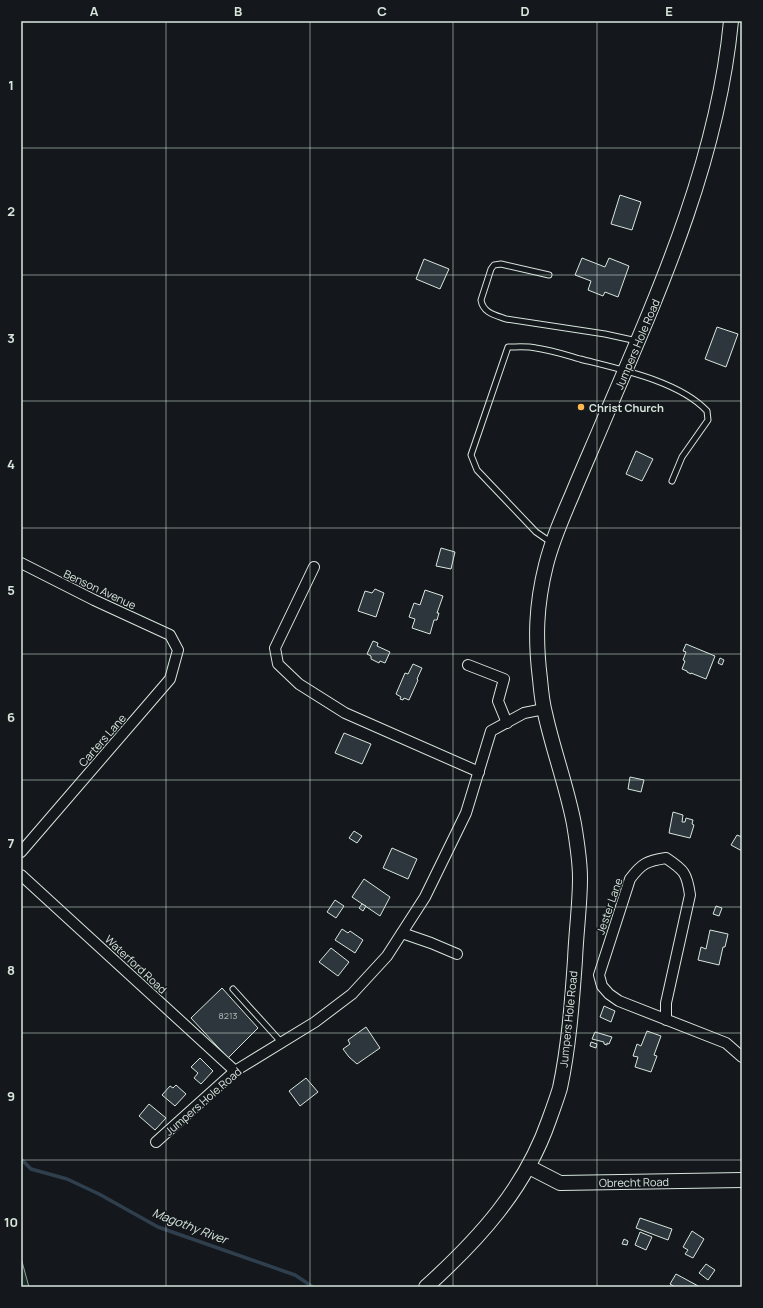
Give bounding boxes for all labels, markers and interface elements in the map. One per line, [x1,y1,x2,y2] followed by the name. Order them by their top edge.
[90,2,99,20] text: A
[234,2,242,20] text: B
[377,2,387,20] text: C
[520,2,530,20] text: D
[665,2,673,20] text: E
[8,76,14,94] text: 1
[7,202,15,220] text: 2
[611,296,663,392] street label: Jumpers Hole Road
[7,329,15,347] text: 3
[589,400,664,415] place label: Christ Church
[576,402,586,412] marker: Christ Church
[7,455,15,473] text: 4
[61,566,139,613] street label: Benson Avenue
[7,581,15,599] text: 5
[7,708,15,726] text: 6
[75,710,129,769] street label: Carters Lane
[8,834,15,852] text: 7
[592,875,626,936] street label: Jester Lane
[102,931,170,997] street label: Waterford Road
[7,961,15,979] text: 8
[555,970,581,1068] street label: Jumpers Hole Road
[219,1009,237,1022] house number: 8213
[161,1064,245,1138] street label: Jumpers Hole Road
[7,1087,15,1105] text: 9
[599,1174,669,1190] street label: Obrecht Road
[150,1204,232,1249] water label: Magothy River
[4,1213,18,1231] text: 10

